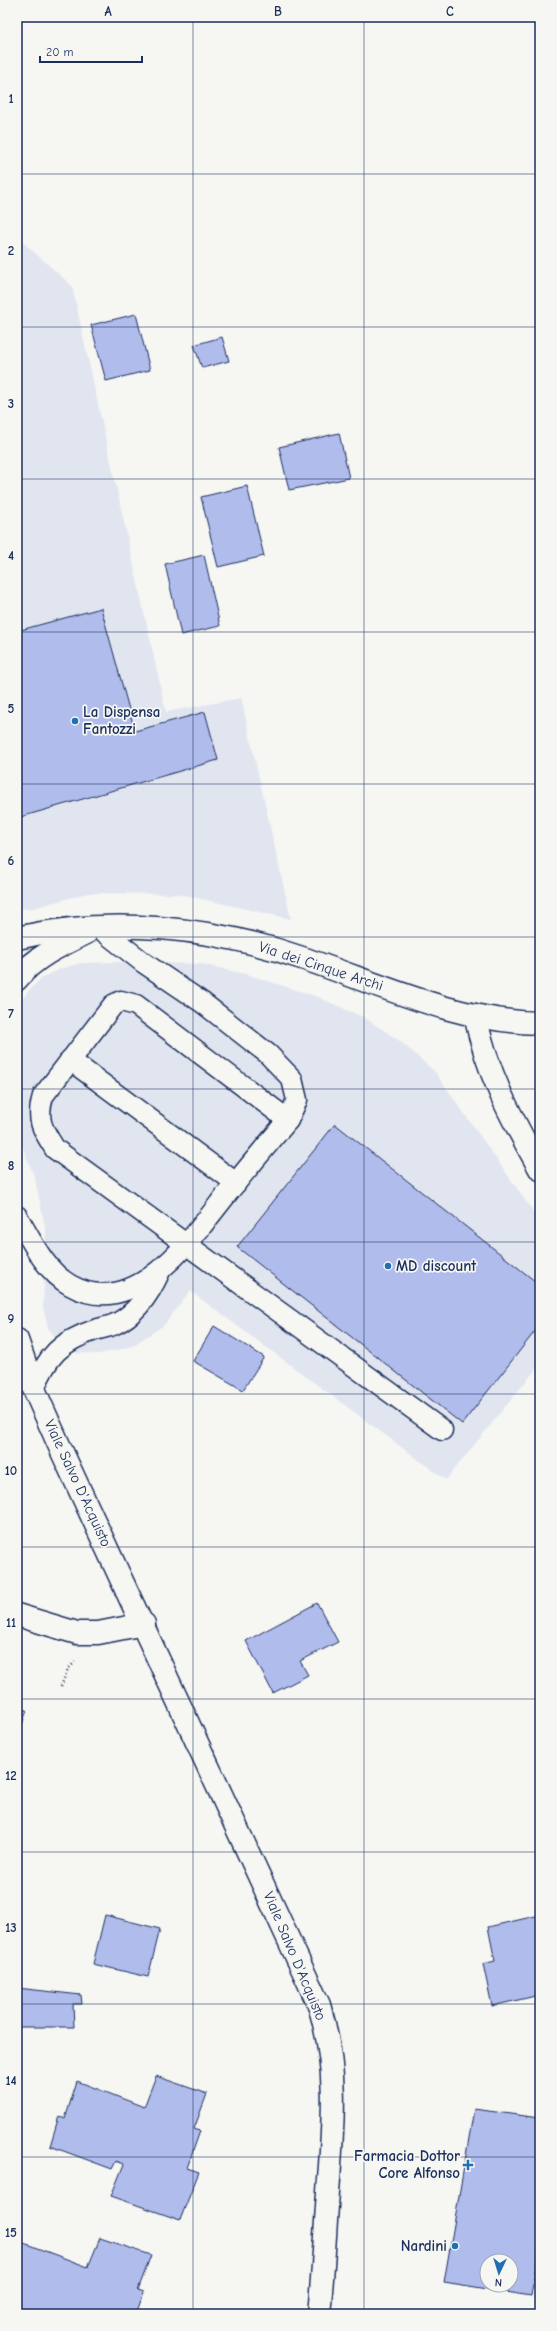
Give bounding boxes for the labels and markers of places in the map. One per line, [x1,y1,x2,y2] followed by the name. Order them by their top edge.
[83,703,160,738] place label: La Dispensa Fantozzi
[70,716,80,726] marker: La Dispensa Fantozzi
[396,1257,477,1275] place label: MD discount
[383,1261,393,1271] marker: MD discount
[354,2147,460,2182] place label: Farmacia Dottor Core Alfonso
[463,2160,473,2170] marker: Farmacia Dottor Core Alfonso
[401,2237,447,2255] place label: Nardini
[450,2241,460,2251] marker: Nardini

